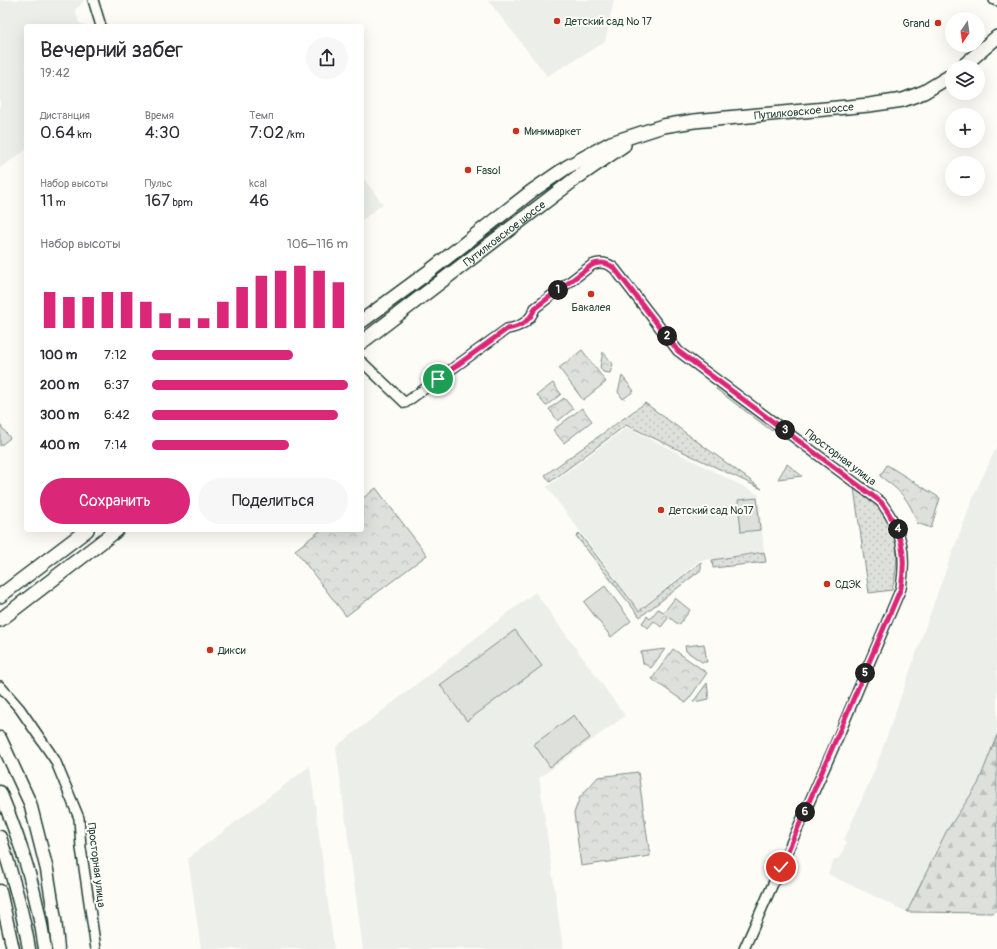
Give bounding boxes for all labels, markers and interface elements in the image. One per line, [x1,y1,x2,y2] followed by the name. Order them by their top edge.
[945,12,985,52] north arrow
[945,12,985,196] map controls
[564,15,652,28] place label: Детский сад № 17
[552,16,562,26] marker: Детский сад № 17
[902,17,930,30] place label: Grand
[933,18,943,28] marker: Grand
[40,36,183,64] text: Вечерний забег
[306,37,348,79] button: share
[945,60,985,100] button: layers
[40,65,70,81] text: 19:42
[754,100,855,122] street label: Путилковское шоссе
[945,108,985,148] button: +
[40,109,90,122] text: Дистанция
[145,109,174,122] text: Время
[249,109,274,122] text: Темп
[40,122,75,143] text: 0.64
[145,122,180,143] text: 4:30
[249,122,284,143] text: 7:02
[524,125,582,138] place label: Минимаркет
[511,126,521,136] marker: Минимаркет
[75,128,92,141] text: km
[284,128,305,141] text: /km
[945,156,985,196] button: −
[476,164,501,177] place label: Fasol
[463,165,473,175] marker: Fasol
[40,177,108,190] text: Набор высоты
[145,177,172,190] text: Пульс
[249,177,267,190] text: kcal
[40,190,53,211] text: 11
[145,190,170,211] text: 167
[249,190,269,211] text: 46
[53,196,65,209] text: m
[170,196,193,209] text: bpm
[461,198,549,269] street label: Путилковское шоссе
[40,236,121,252] text: Набор высоты
[287,236,348,252] text: 106–116 m
[548,280,568,300] pin: 1
[556,283,560,296] text: 1
[586,289,596,299] marker: Бакалея
[572,301,610,314] place label: Бакалея
[657,326,677,346] pin: 2
[664,329,670,342] text: 2
[40,347,77,363] text: 100 m
[104,347,127,363] text: 7:12
[421,362,455,396] pin
[427,368,449,390] icon: arrive
[40,377,79,393] text: 200 m
[104,377,129,393] text: 6:37
[40,407,79,423] text: 300 m
[104,407,130,423] text: 6:42
[775,420,795,440] pin: 3
[782,423,788,436] text: 3
[803,427,879,488] street label: Просторная улица
[40,437,80,453] text: 400 m
[104,437,127,453] text: 7:14
[40,478,190,524] button: Сохранить
[198,478,348,524] button: Поделиться
[668,504,754,517] place label: Детский сад №17
[656,505,666,515] marker: Детский сад №17
[888,519,908,539] pin: 4
[895,522,901,535] text: 4
[835,578,861,591] place label: СДЭК
[822,579,832,589] marker: СДЭК
[217,644,246,657] place label: Дикси
[205,645,215,655] marker: Дикси
[855,663,875,683] pin: 5
[862,666,868,679] text: 5
[795,802,815,822] pin: 6
[802,805,808,818] text: 6
[85,822,108,908] street label: Просторная улица
[764,850,798,884] pin
[770,856,792,878] icon: check

